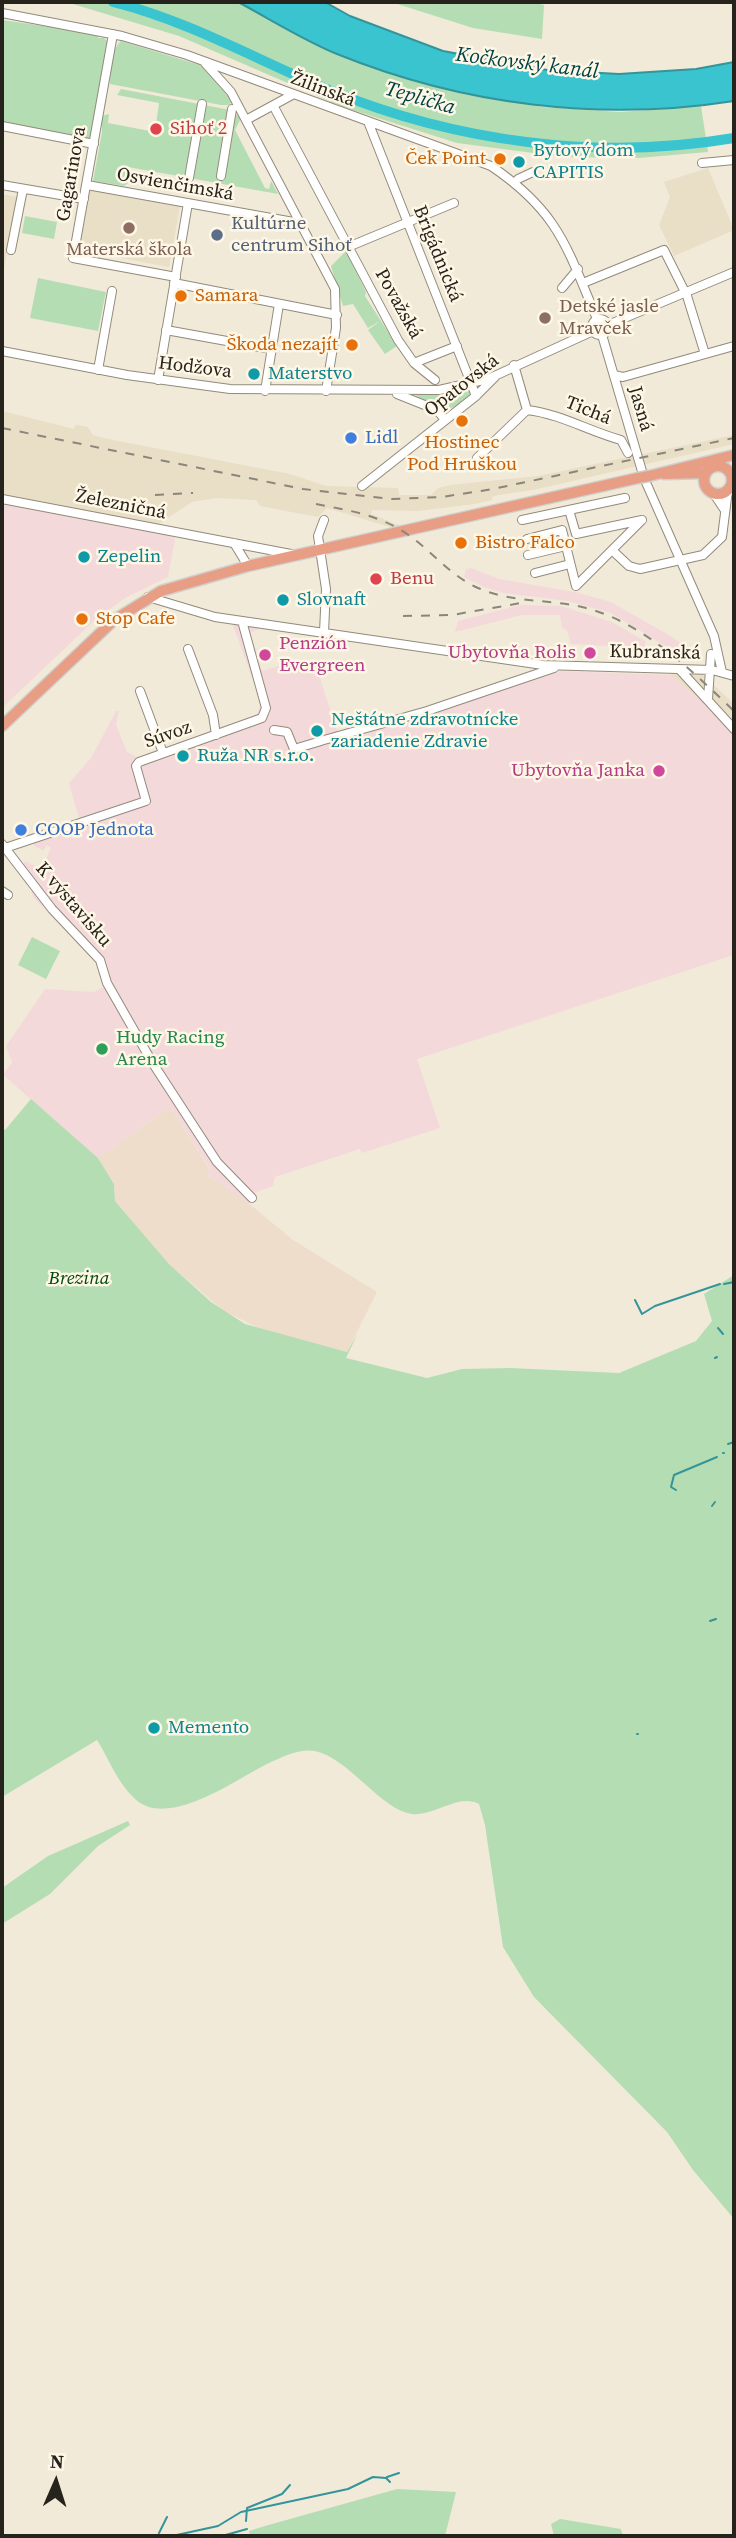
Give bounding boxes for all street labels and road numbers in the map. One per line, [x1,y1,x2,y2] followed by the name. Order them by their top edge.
[288,67,358,113] street label: Žilinská
[52,125,92,223] street label: Gagarinova
[115,164,235,206] street label: Osvienčimská
[407,203,467,305] street label: Brigádnická
[369,265,427,343] street label: Považská
[420,350,504,422] street label: Opatovská
[157,352,233,384] street label: Hodžova
[623,384,657,434] street label: Jasná
[562,392,614,430] street label: Tichá
[74,485,168,525] street label: Železničná
[609,641,701,665] street label: Kubranská
[141,716,195,754] street label: Súvoz
[30,858,116,952] street label: K výstavisku

